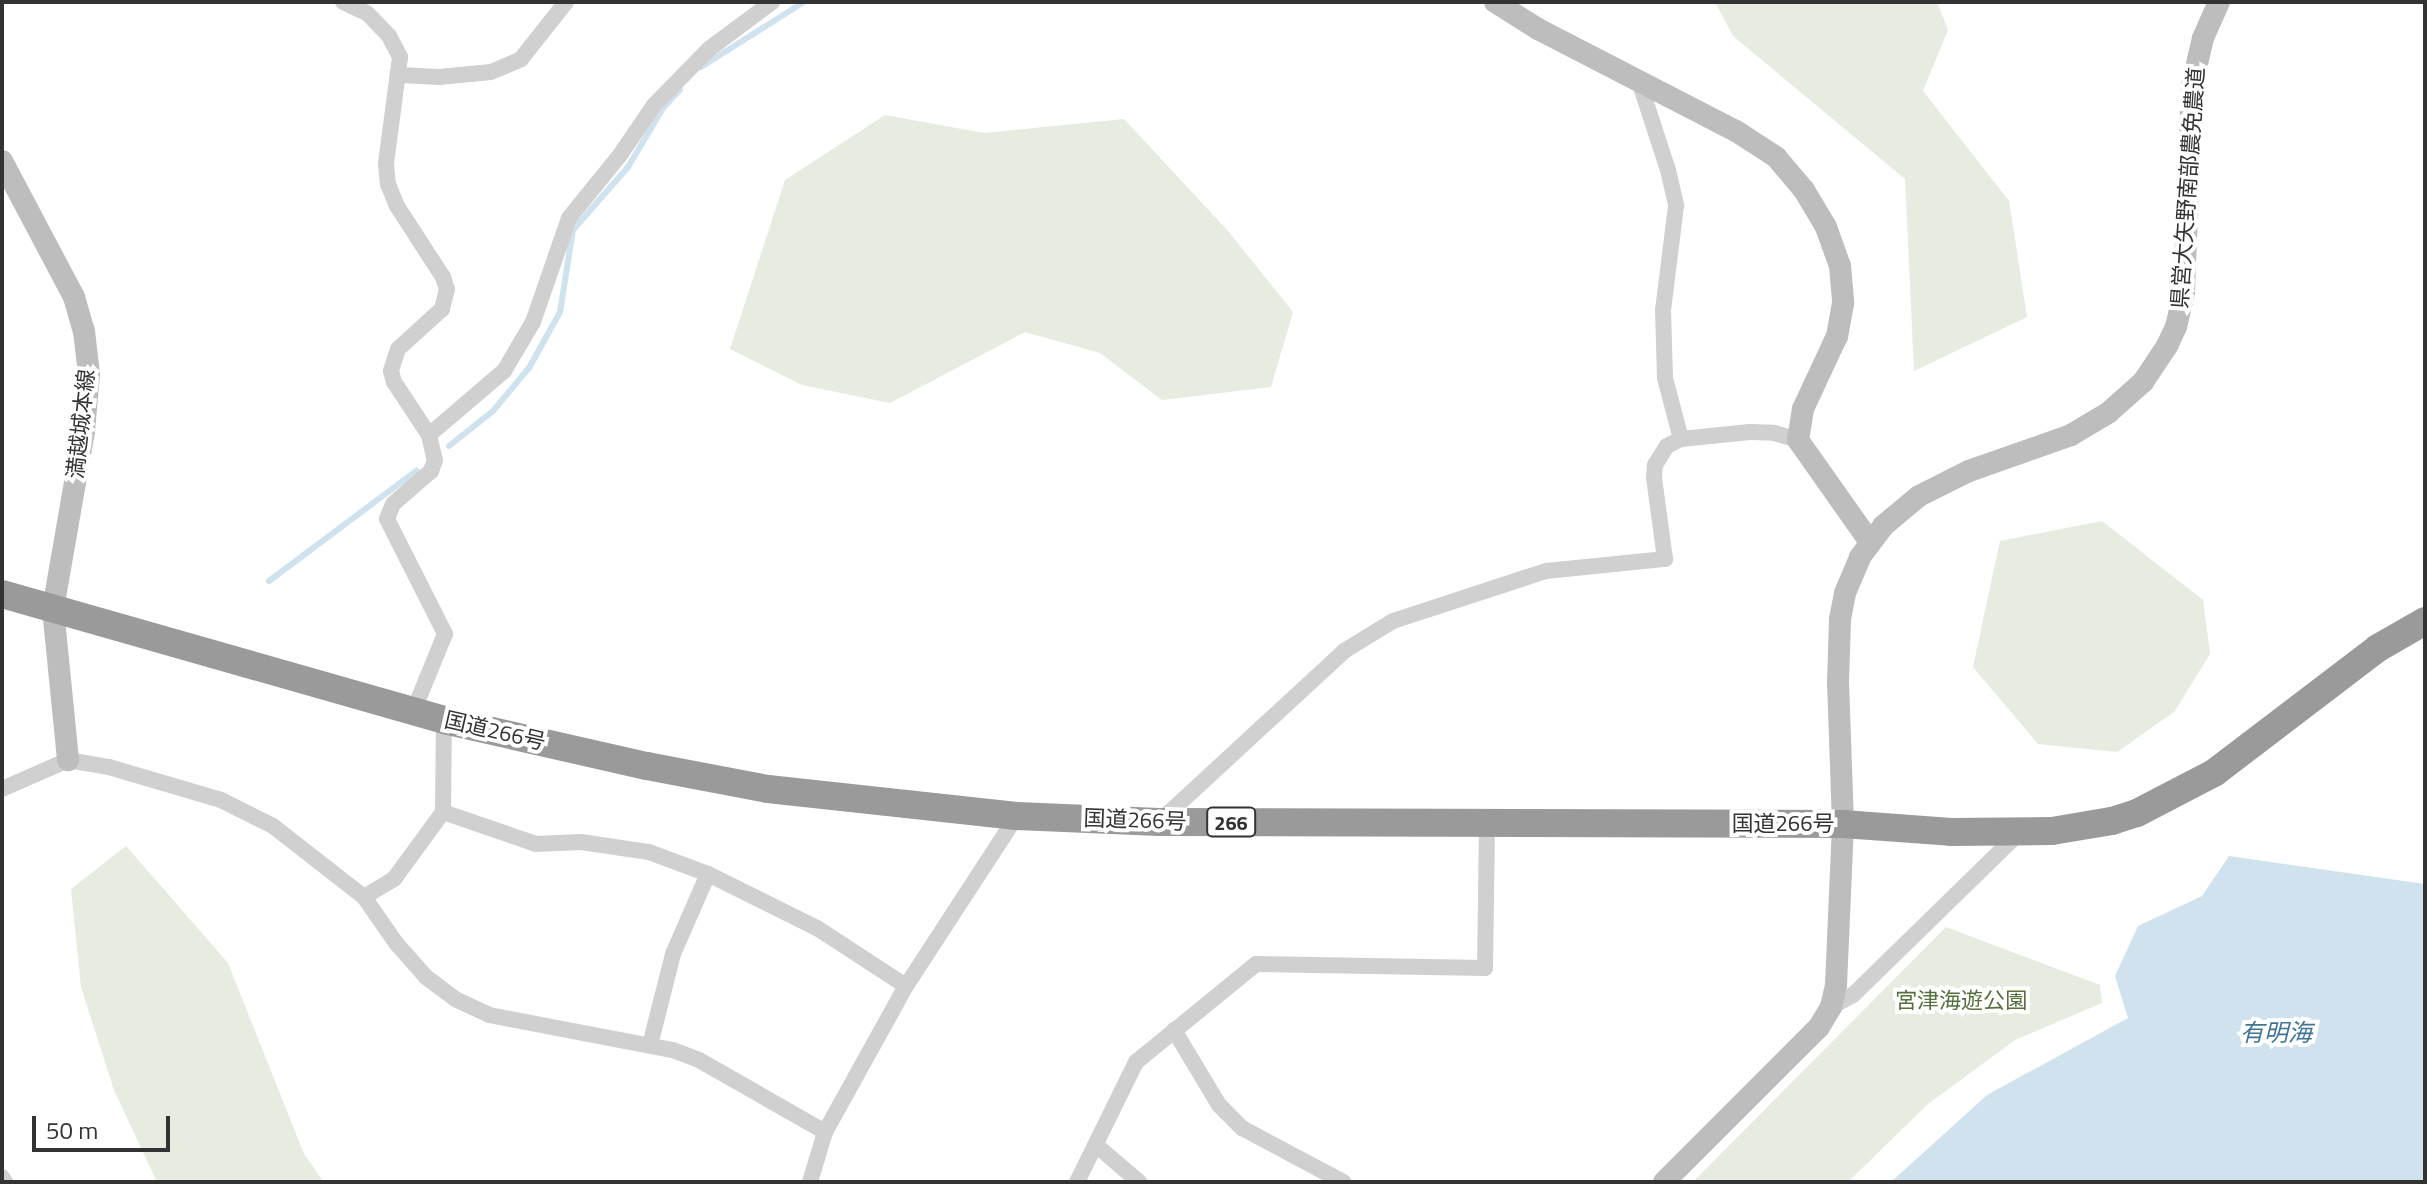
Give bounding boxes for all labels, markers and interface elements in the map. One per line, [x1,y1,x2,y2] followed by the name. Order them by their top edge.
[2166,66,2210,310] street label: 県営大矢野南部農免農道
[62,368,100,480] street label: 満越城本線
[442,707,548,755] street label: 国道266号
[1083,805,1187,835] street label: 国道266号
[1205,806,1257,838] road number: 266
[1732,811,1834,837] street label: 国道266号
[1895,988,2027,1014] park label: 宮津海遊公園
[2240,1019,2312,1047] water label: 有明海
[36,1100,174,1150] scale bar
[46,1112,98,1148] text: 50 m

